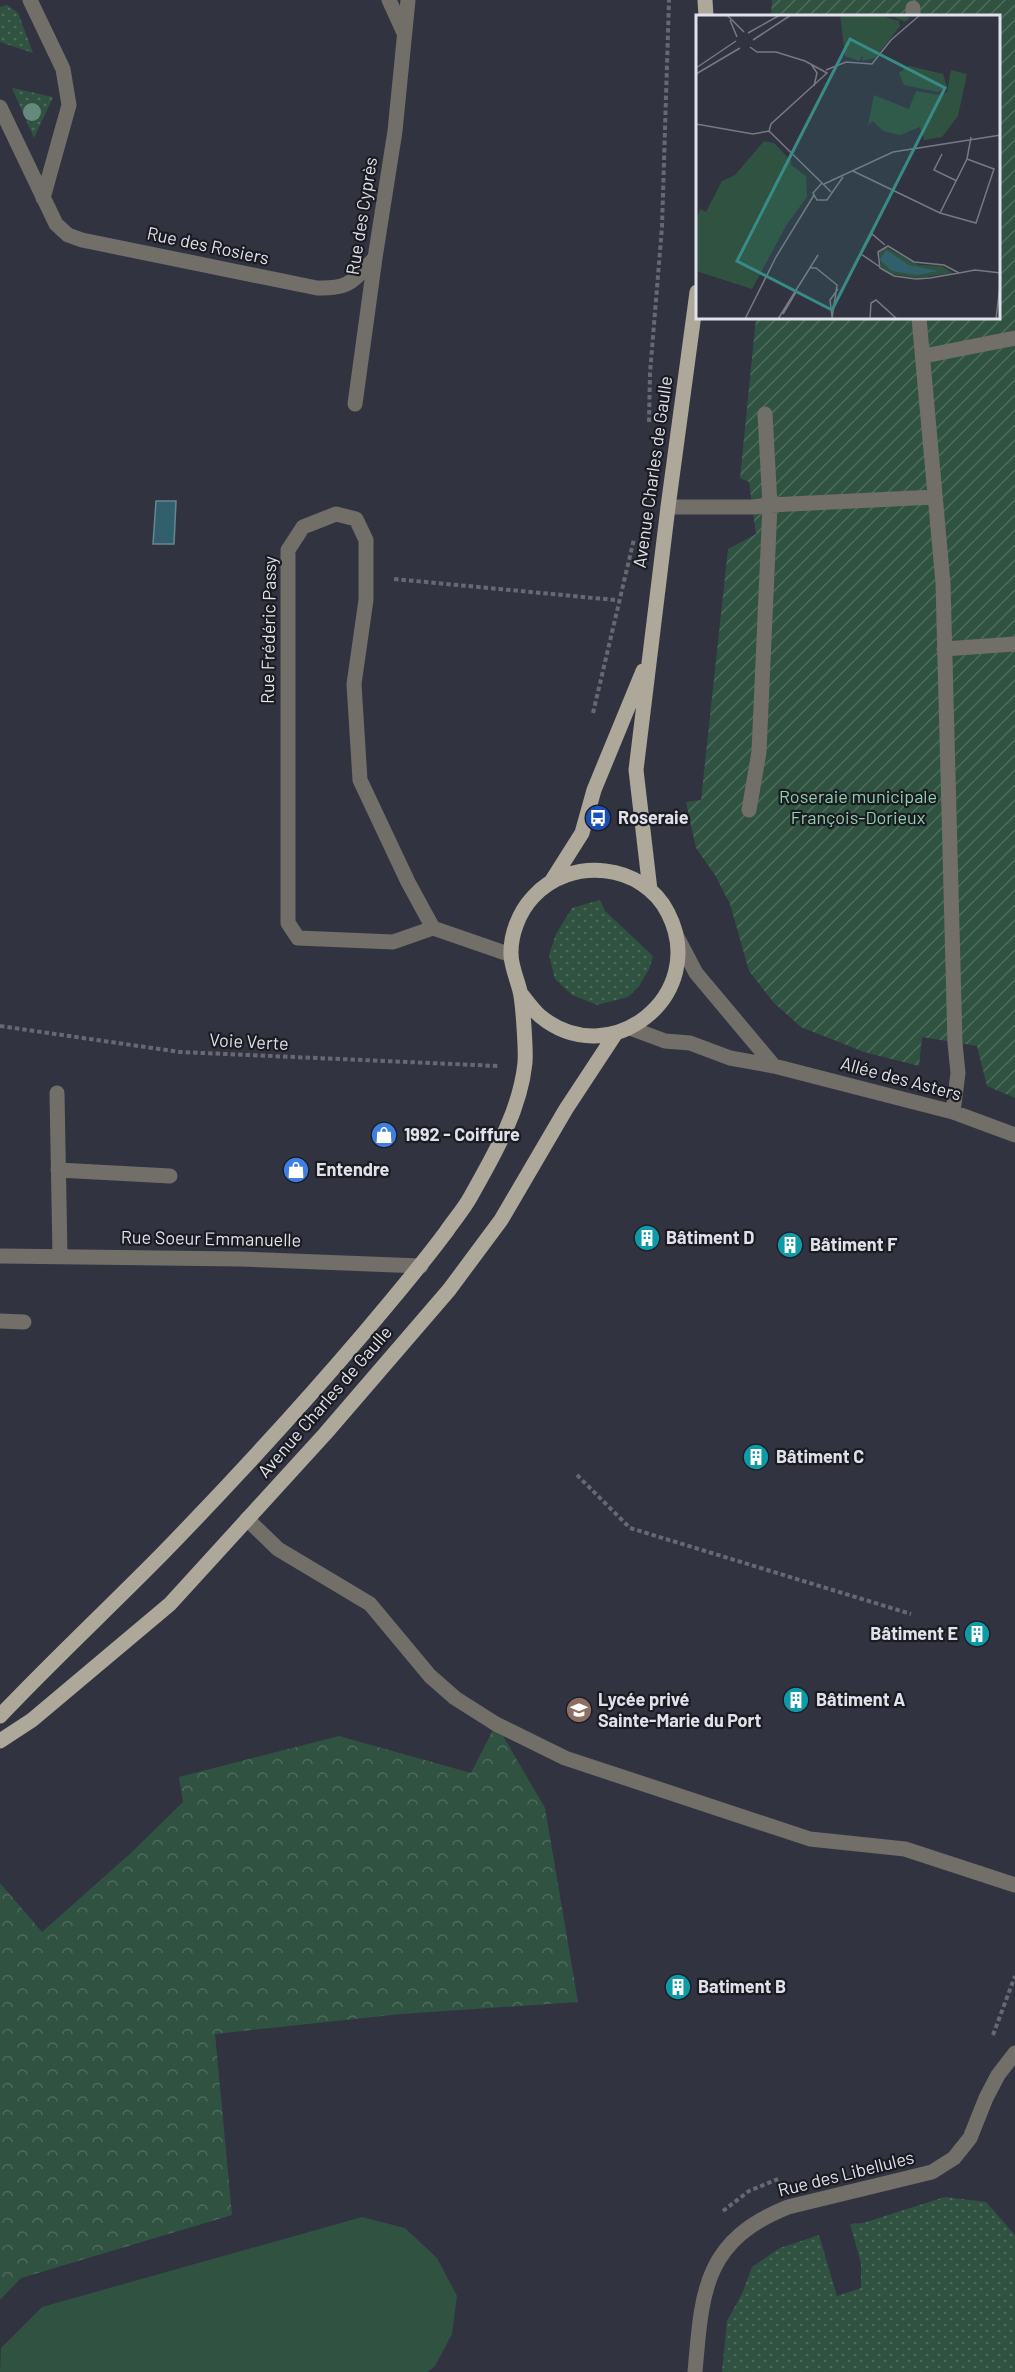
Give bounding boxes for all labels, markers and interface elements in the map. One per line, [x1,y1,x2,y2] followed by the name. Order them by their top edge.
[696,15,1000,320] inset map
[341,155,381,276] street label: Rue des Cyprès
[145,221,271,269] street label: Rue des Rosiers
[628,374,676,569] street label: Avenue Charles de Gaulle
[256,556,280,704] street label: Rue Frédéric Passy
[779,785,937,828] park label: Roseraie municipale François-Dorieux
[583,803,613,833] bus stop icon: Roseraie
[618,806,689,828] place label: Roseraie
[209,1028,289,1054] street label: Voie Verte
[838,1051,964,1105] street label: Allée des Asters
[369,1120,399,1150] shop icon: 1992 - Coiffure
[404,1123,520,1145] place label: 1992 - Coiffure
[281,1155,311,1185] shop icon: Entendre
[316,1158,390,1180] place label: Entendre
[632,1223,662,1253] building icon: Bâtiment D
[121,1225,301,1251] street label: Rue Soeur Emmanuelle
[666,1226,754,1248] place label: Bâtiment D
[775,1230,805,1260] building icon: Bâtiment F
[810,1233,897,1255] place label: Bâtiment F
[252,1321,396,1482] street label: Avenue Charles de Gaulle
[741,1442,771,1472] building icon: Bâtiment C
[776,1445,864,1467] place label: Bâtiment C
[962,1619,992,1649] building icon: Bâtiment E
[870,1622,958,1644] place label: Bâtiment E
[781,1685,811,1715] building icon: Bâtiment A
[598,1688,762,1731] place label: Lycée privé Sainte-Marie du Port
[816,1688,905,1710] place label: Bâtiment A
[564,1695,594,1725] school or university icon: Lycée privé Sainte-Marie du Port
[663,1972,693,2002] building icon: Batiment B
[698,1975,786,1997] place label: Batiment B
[775,2145,916,2201] street label: Rue des Libellules

